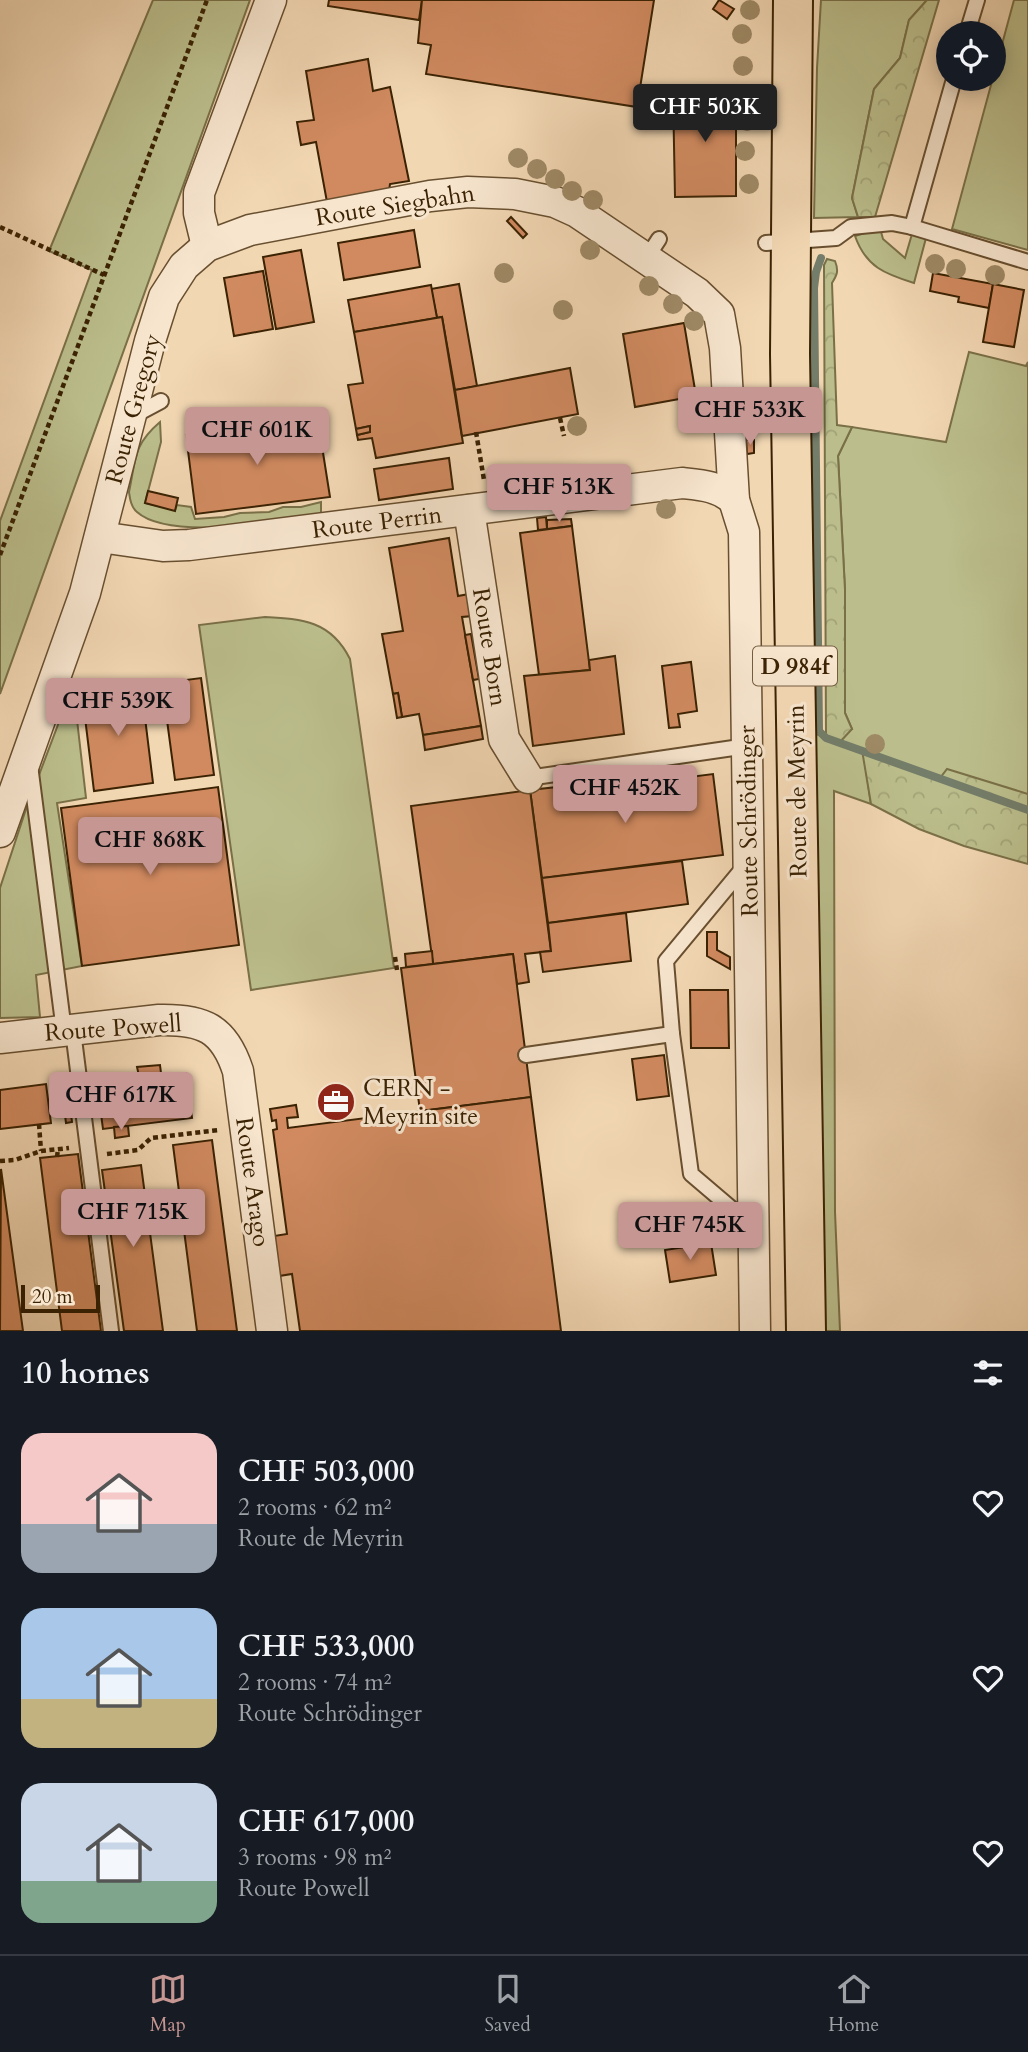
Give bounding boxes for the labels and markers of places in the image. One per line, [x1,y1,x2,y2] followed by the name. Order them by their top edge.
[633,85,777,144] pin: CHF 503K
[678,388,822,447] pin: CHF 533K
[185,407,329,467] pin: CHF 601K
[487,464,631,524] pin: CHF 513K
[46,678,190,738] pin: CHF 539K
[553,766,697,825] pin: CHF 452K
[78,818,222,877] pin: CHF 868K
[49,1072,193,1132] pin: CHF 617K
[363,1072,478,1133] place label: CERN - Meyrin site
[315,1081,357,1123] office icon: CERN - Meyrin site
[61,1190,205,1249] pin: CHF 715K
[618,1202,762,1262] pin: CHF 745K

